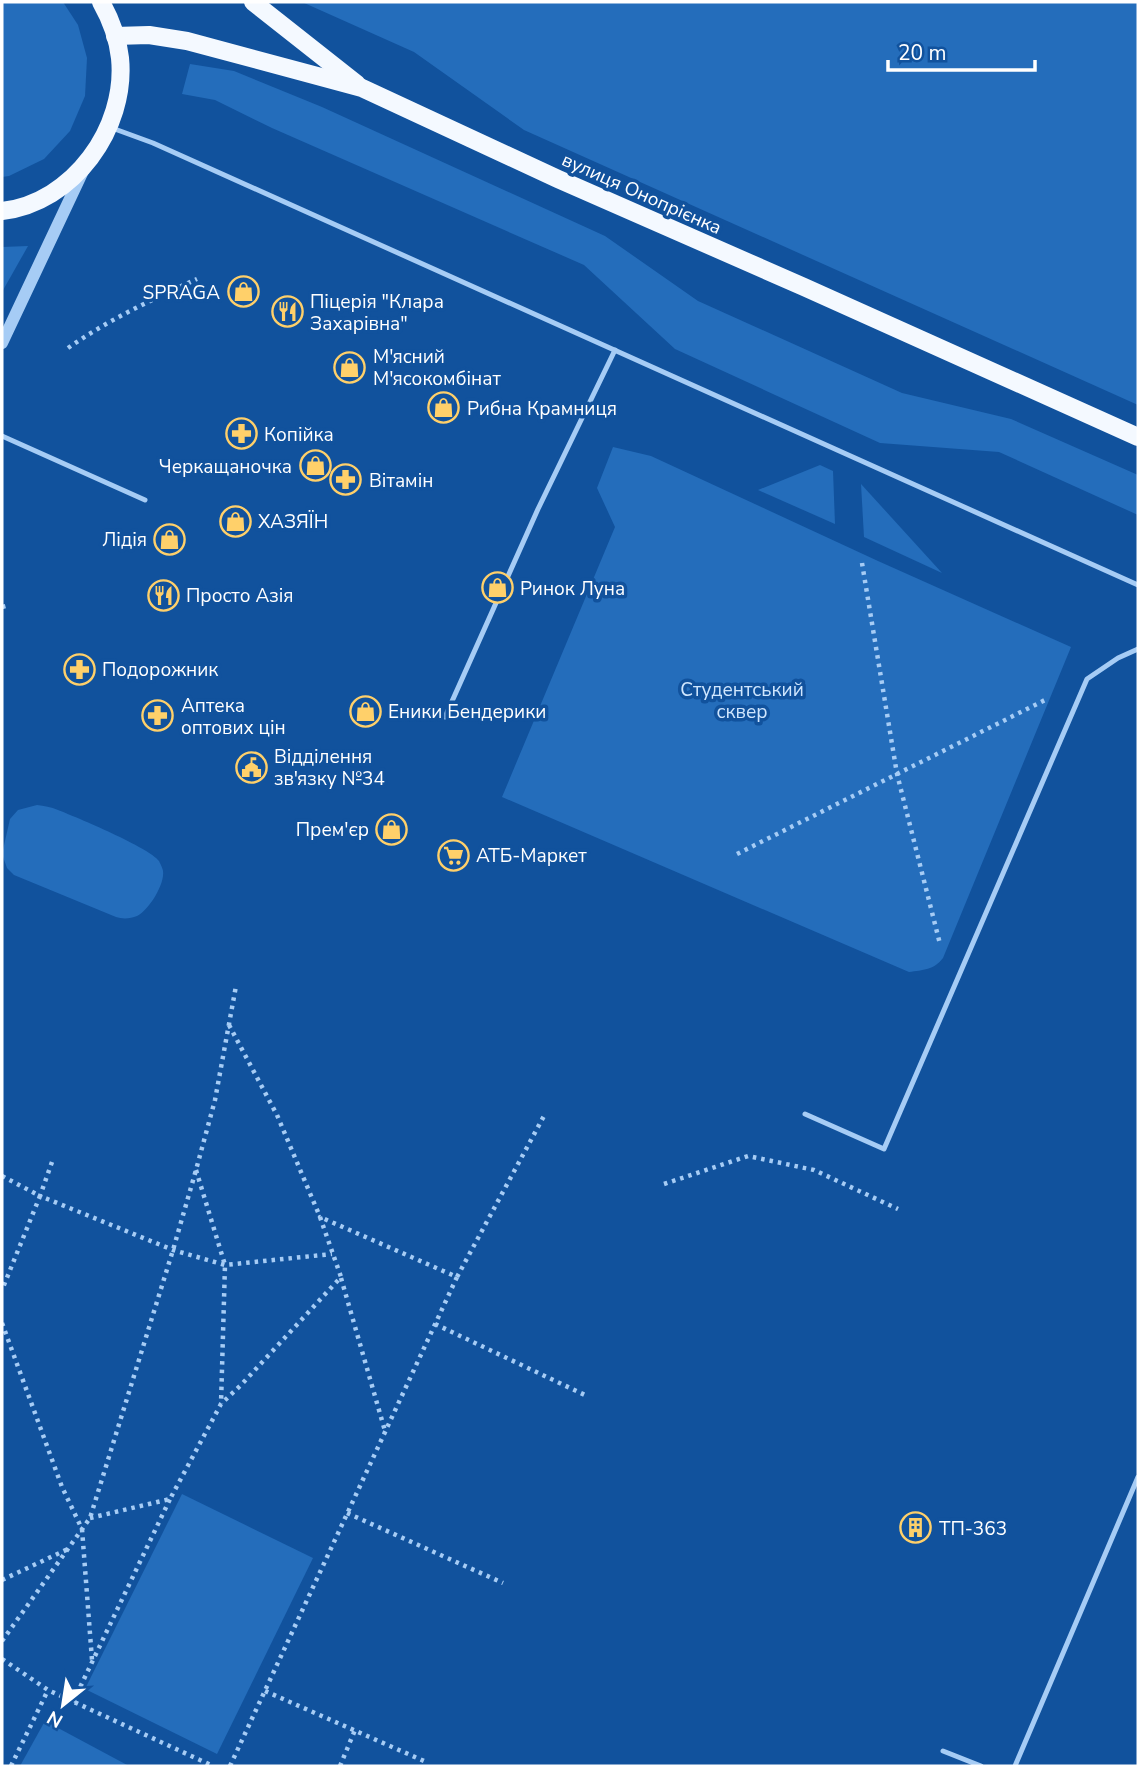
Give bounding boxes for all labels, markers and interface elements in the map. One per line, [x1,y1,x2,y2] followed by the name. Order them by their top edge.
[888,28,1035,72] scale bar
[898,39,947,67] text: 20 m
[558,147,726,241] street label: вулиця Онопрієнка
[226,275,260,309] shop icon: SPRAGA
[143,280,220,306] place label: SPRAGA
[310,289,444,337] place label: Піцерія "Клара Захарівна"
[270,295,304,329] restaurant icon: Піцерія "Клара Захарівна"
[373,344,501,392] place label: М'ясний М'ясокомбінат
[333,350,367,384] shop icon: М'ясний М'ясокомбінат
[427,391,461,425] shop icon: Рибна Крамниця
[467,396,617,422] place label: Рибна Крамниця
[224,417,258,451] pharmacy icon: Копійка
[264,422,334,448] place label: Копійка
[298,449,332,483] shop icon: Черкащаночка
[159,454,292,480] place label: Черкащаночка
[329,463,363,497] pharmacy icon: Вітамін
[369,468,433,494] place label: Вітамін
[218,504,252,538] shop icon: ХАЗЯЇН
[258,509,328,535] place label: ХАЗЯЇН
[153,522,187,556] shop icon: Лідія
[102,527,147,553] place label: Лідія
[480,571,514,605] shop icon: Ринок Луна
[520,576,625,602] place label: Ринок Луна
[146,578,180,612] restaurant icon: Просто Азія
[186,583,294,609] place label: Просто Азія
[62,652,96,686] pharmacy icon: Подорожник
[102,657,218,683] place label: Подорожник
[680,677,804,725] park label: Студентський сквер
[181,693,286,741] place label: Аптека оптових цін
[348,694,382,728] shop icon: Еники Бендерики
[141,699,175,733] pharmacy icon: Аптека оптових цін
[388,699,546,725] place label: Еники Бендерики
[274,744,385,792] place label: Відділення зв'язку №34
[234,750,268,784] public building icon: Відділення зв'язку №34
[375,812,409,846] shop icon: Прем'єр
[296,817,369,843] place label: Прем'єр
[436,838,470,872] supermarket icon: АТБ-Маркет
[476,843,587,869] place label: АТБ-Маркет
[899,1511,933,1545] building icon: ТП-363
[939,1516,1007,1542] place label: ТП-363
[28,1670,98,1740] north arrow
[42,1704,68,1734] text: N

